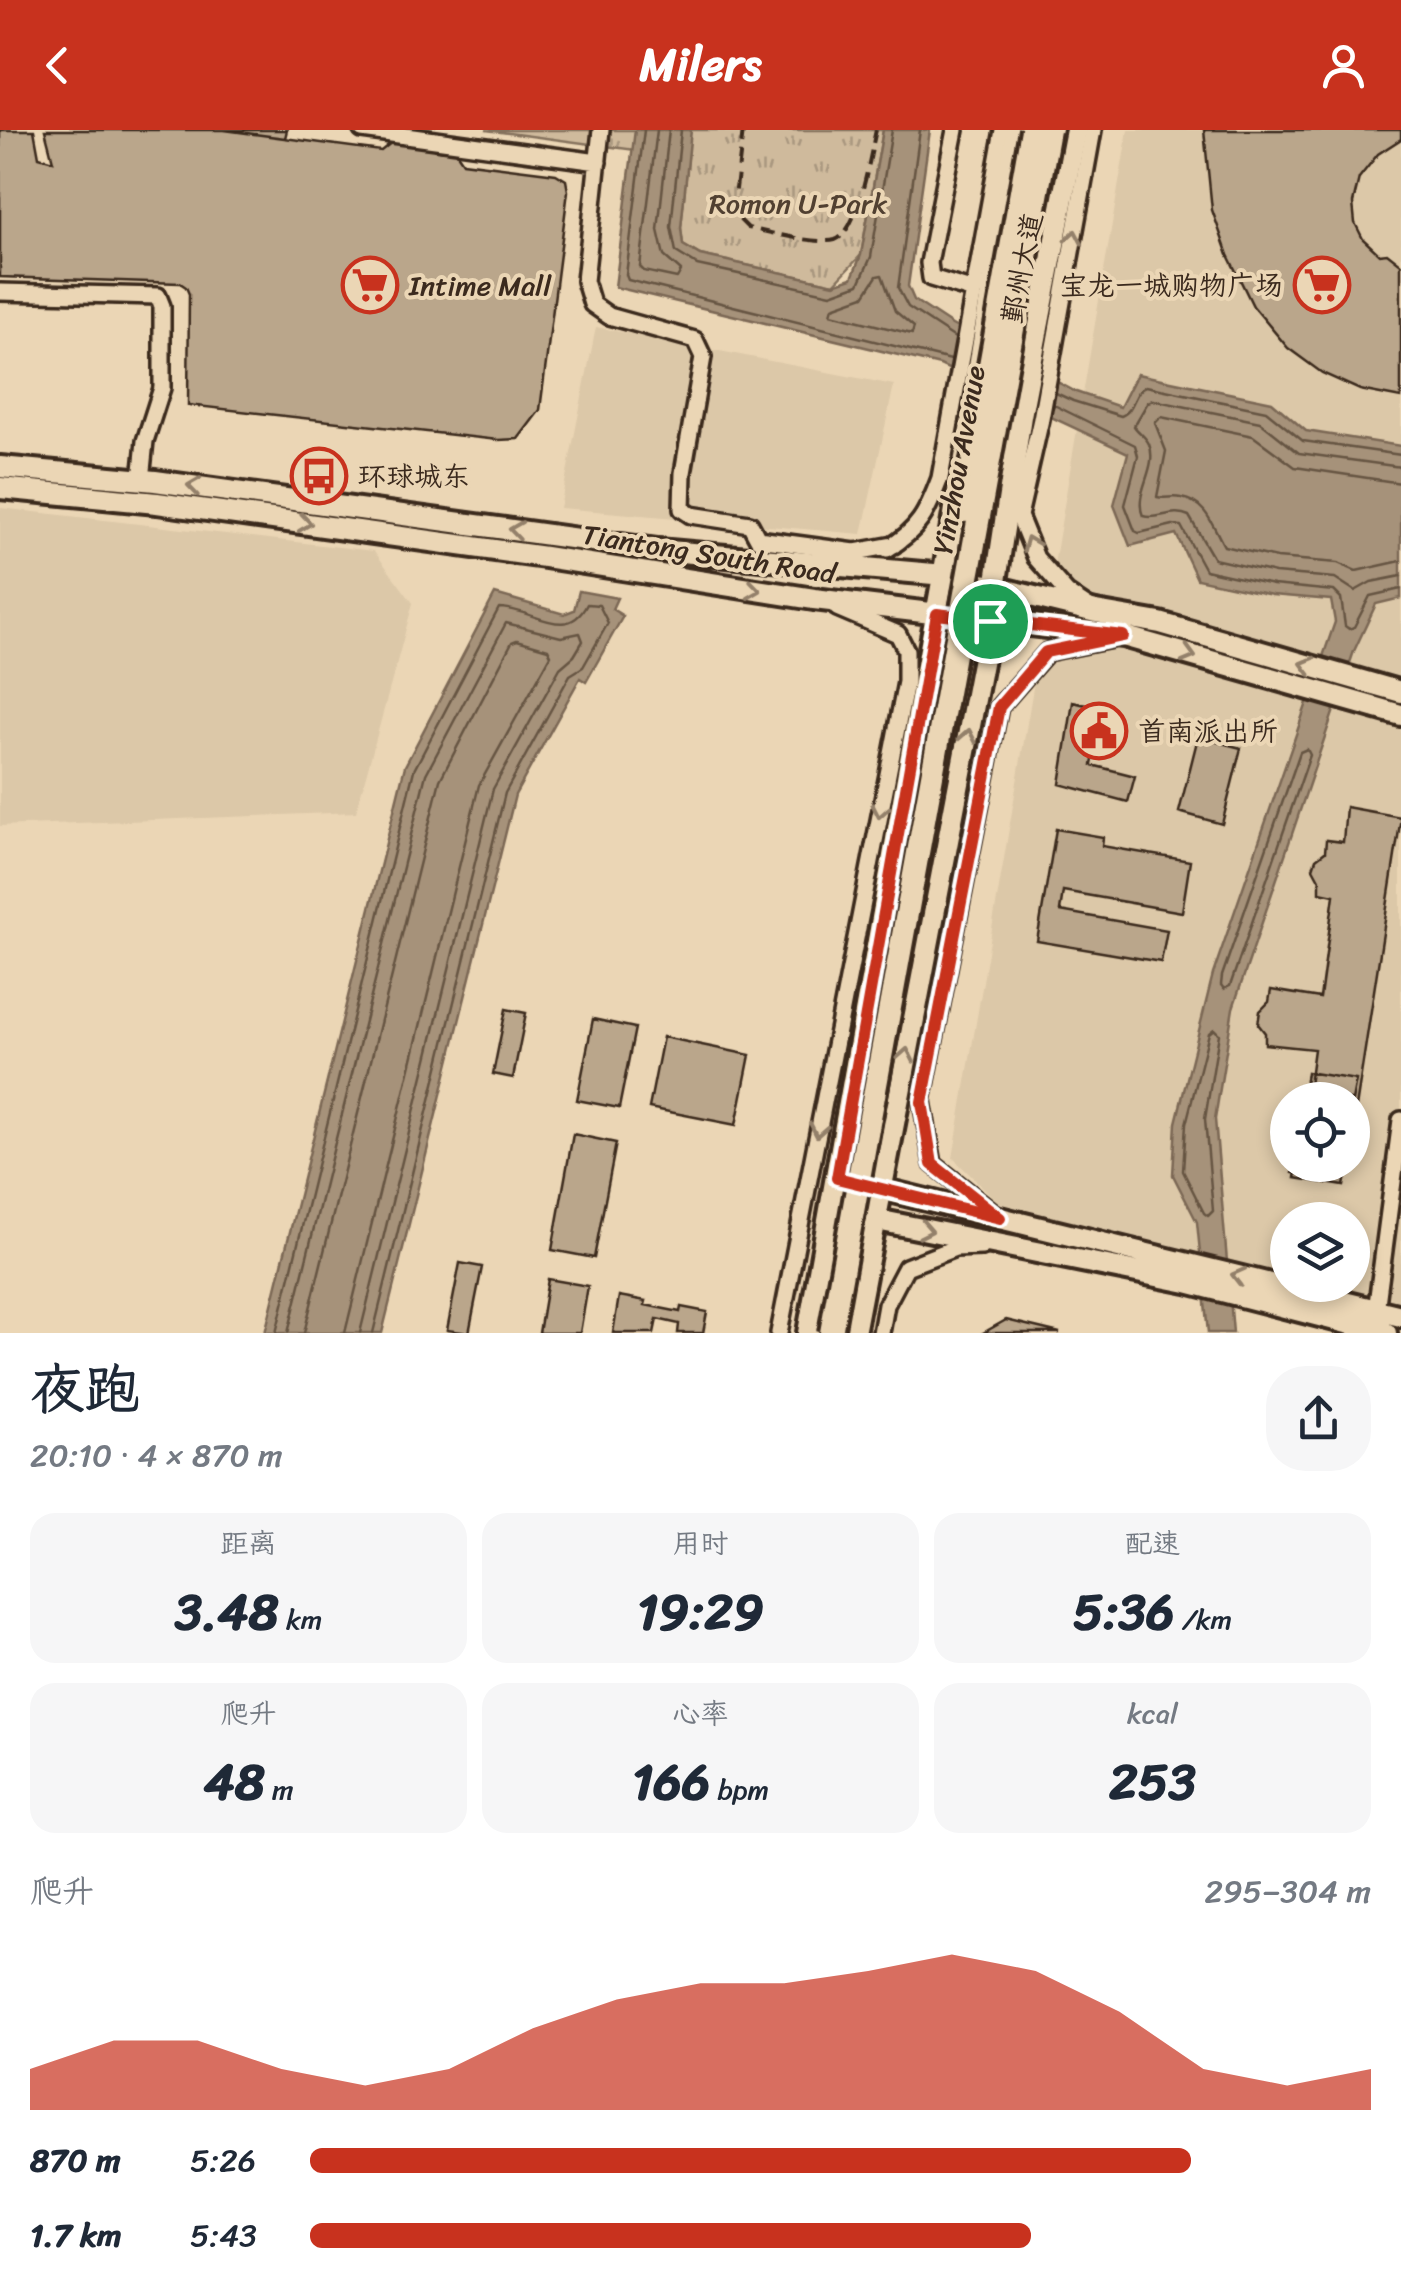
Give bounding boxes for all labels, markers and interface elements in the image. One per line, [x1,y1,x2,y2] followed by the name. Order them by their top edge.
[640,25,762,105] text: Milers
[30,38,85,93] icon: back
[1316,38,1371,93] icon: person
[709,179,887,228] park label: Romon U-Park
[987,208,1057,328] street label: 鄞州大道
[1062,229,1083,246] one-way arrow
[340,255,400,315] supermarket icon: Intime Mall
[1292,255,1352,315] supermarket icon: 宝龙一城购物广场
[408,261,552,310] place label: Intime Mall
[1059,261,1283,310] place label: 宝龙一城购物广场
[918,362,1000,558] street label: Yinzhou Avenue
[289,446,349,506] bus stop icon: 环球城东
[358,452,470,501] place label: 环球城东
[186,477,203,498] one-way arrow
[579,510,841,599] street label: Tiantong South Road
[297,512,314,533] one-way arrow
[508,520,525,541] one-way arrow
[1021,535,1041,553] one-way arrow
[746,579,762,600] one-way arrow
[948,579,1033,664] pin
[963,594,1018,649] icon: arrive
[1180,643,1197,664] one-way arrow
[1299,656,1316,677] one-way arrow
[1069,701,1129,761] public building icon: 首南派出所
[1138,707,1278,756] place label: 首南派出所
[956,728,977,745] one-way arrow
[871,803,892,820] one-way arrow
[895,1047,916,1064] one-way arrow
[1270,1082,1370,1302] map controls
[1270,1082,1370,1182] button: locate
[808,1121,829,1138] one-way arrow
[1270,1202,1370,1302] button: layers
[918,1219,935,1240] one-way arrow
[1230,1267,1247,1288] one-way arrow
[30,1341,140,1438] text: 夜跑
[1266,1366,1371,1471] button: share
[30,1427,283,1484] text: 20:10 · 4 × 870 m
[220,1519,277,1568] text: 距离
[672,1519,729,1568] text: 用时
[1124,1519,1181,1568] text: 配速
[175,1568,279,1657] text: 3.48
[637,1568,764,1657] text: 19:29
[1073,1568,1174,1657] text: 5:36
[279,1595,322,1644] text: km
[1174,1595,1232,1644] text: /km
[220,1689,277,1738] text: 爬升
[672,1689,729,1738] text: 心率
[1127,1689,1178,1738] text: kcal
[203,1738,265,1827] text: 48
[632,1738,710,1827] text: 166
[1109,1738,1196,1827] text: 253
[265,1765,294,1814] text: m
[710,1765,769,1814] text: bpm
[30,1863,94,1920] text: 爬升
[1205,1863,1371,1920] text: 295–304 m
[30,2132,121,2189] text: 870 m
[190,2132,256,2189] text: 5:26
[30,2207,122,2264] text: 1.7 km
[190,2207,257,2264] text: 5:43

